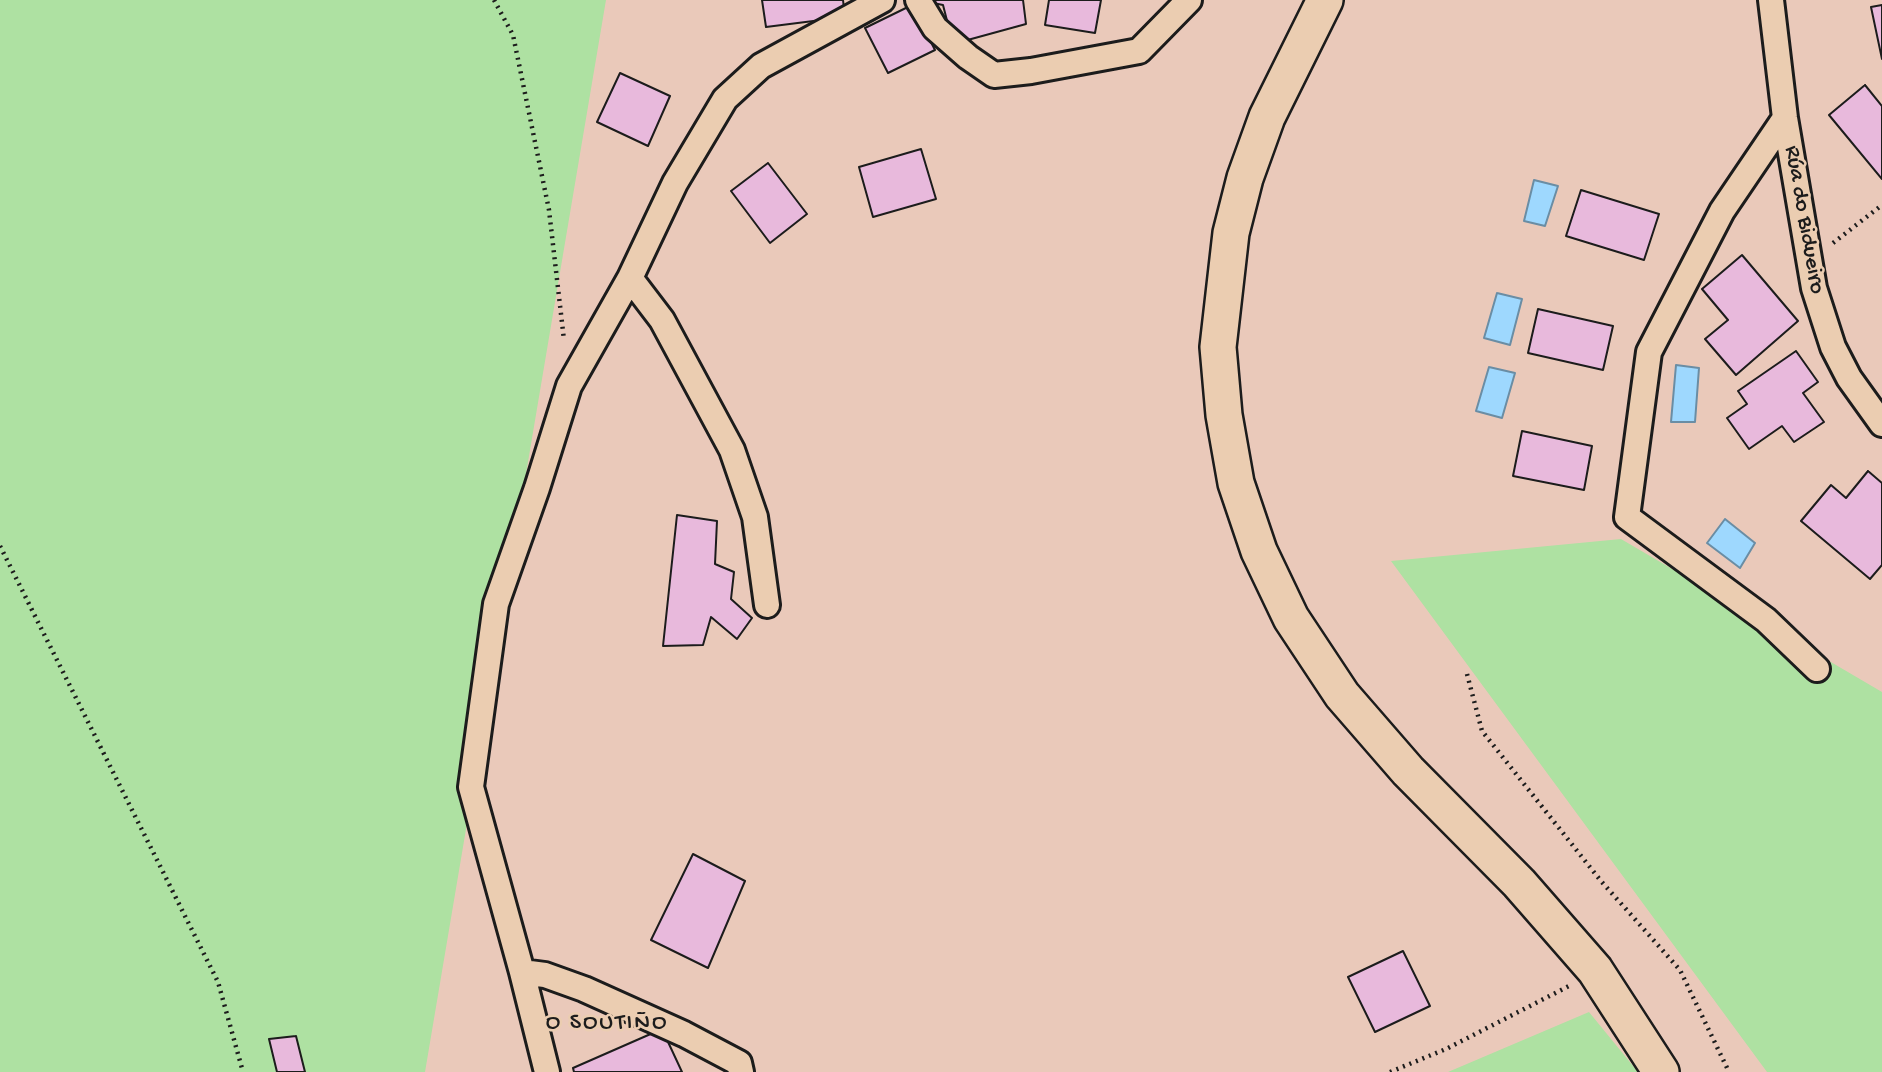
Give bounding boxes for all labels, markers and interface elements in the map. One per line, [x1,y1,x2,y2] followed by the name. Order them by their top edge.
[1776,144,1830,296] street label: Rúa do Bidueiro
[547,1010,667,1038] district label: O SOUTIÑO

